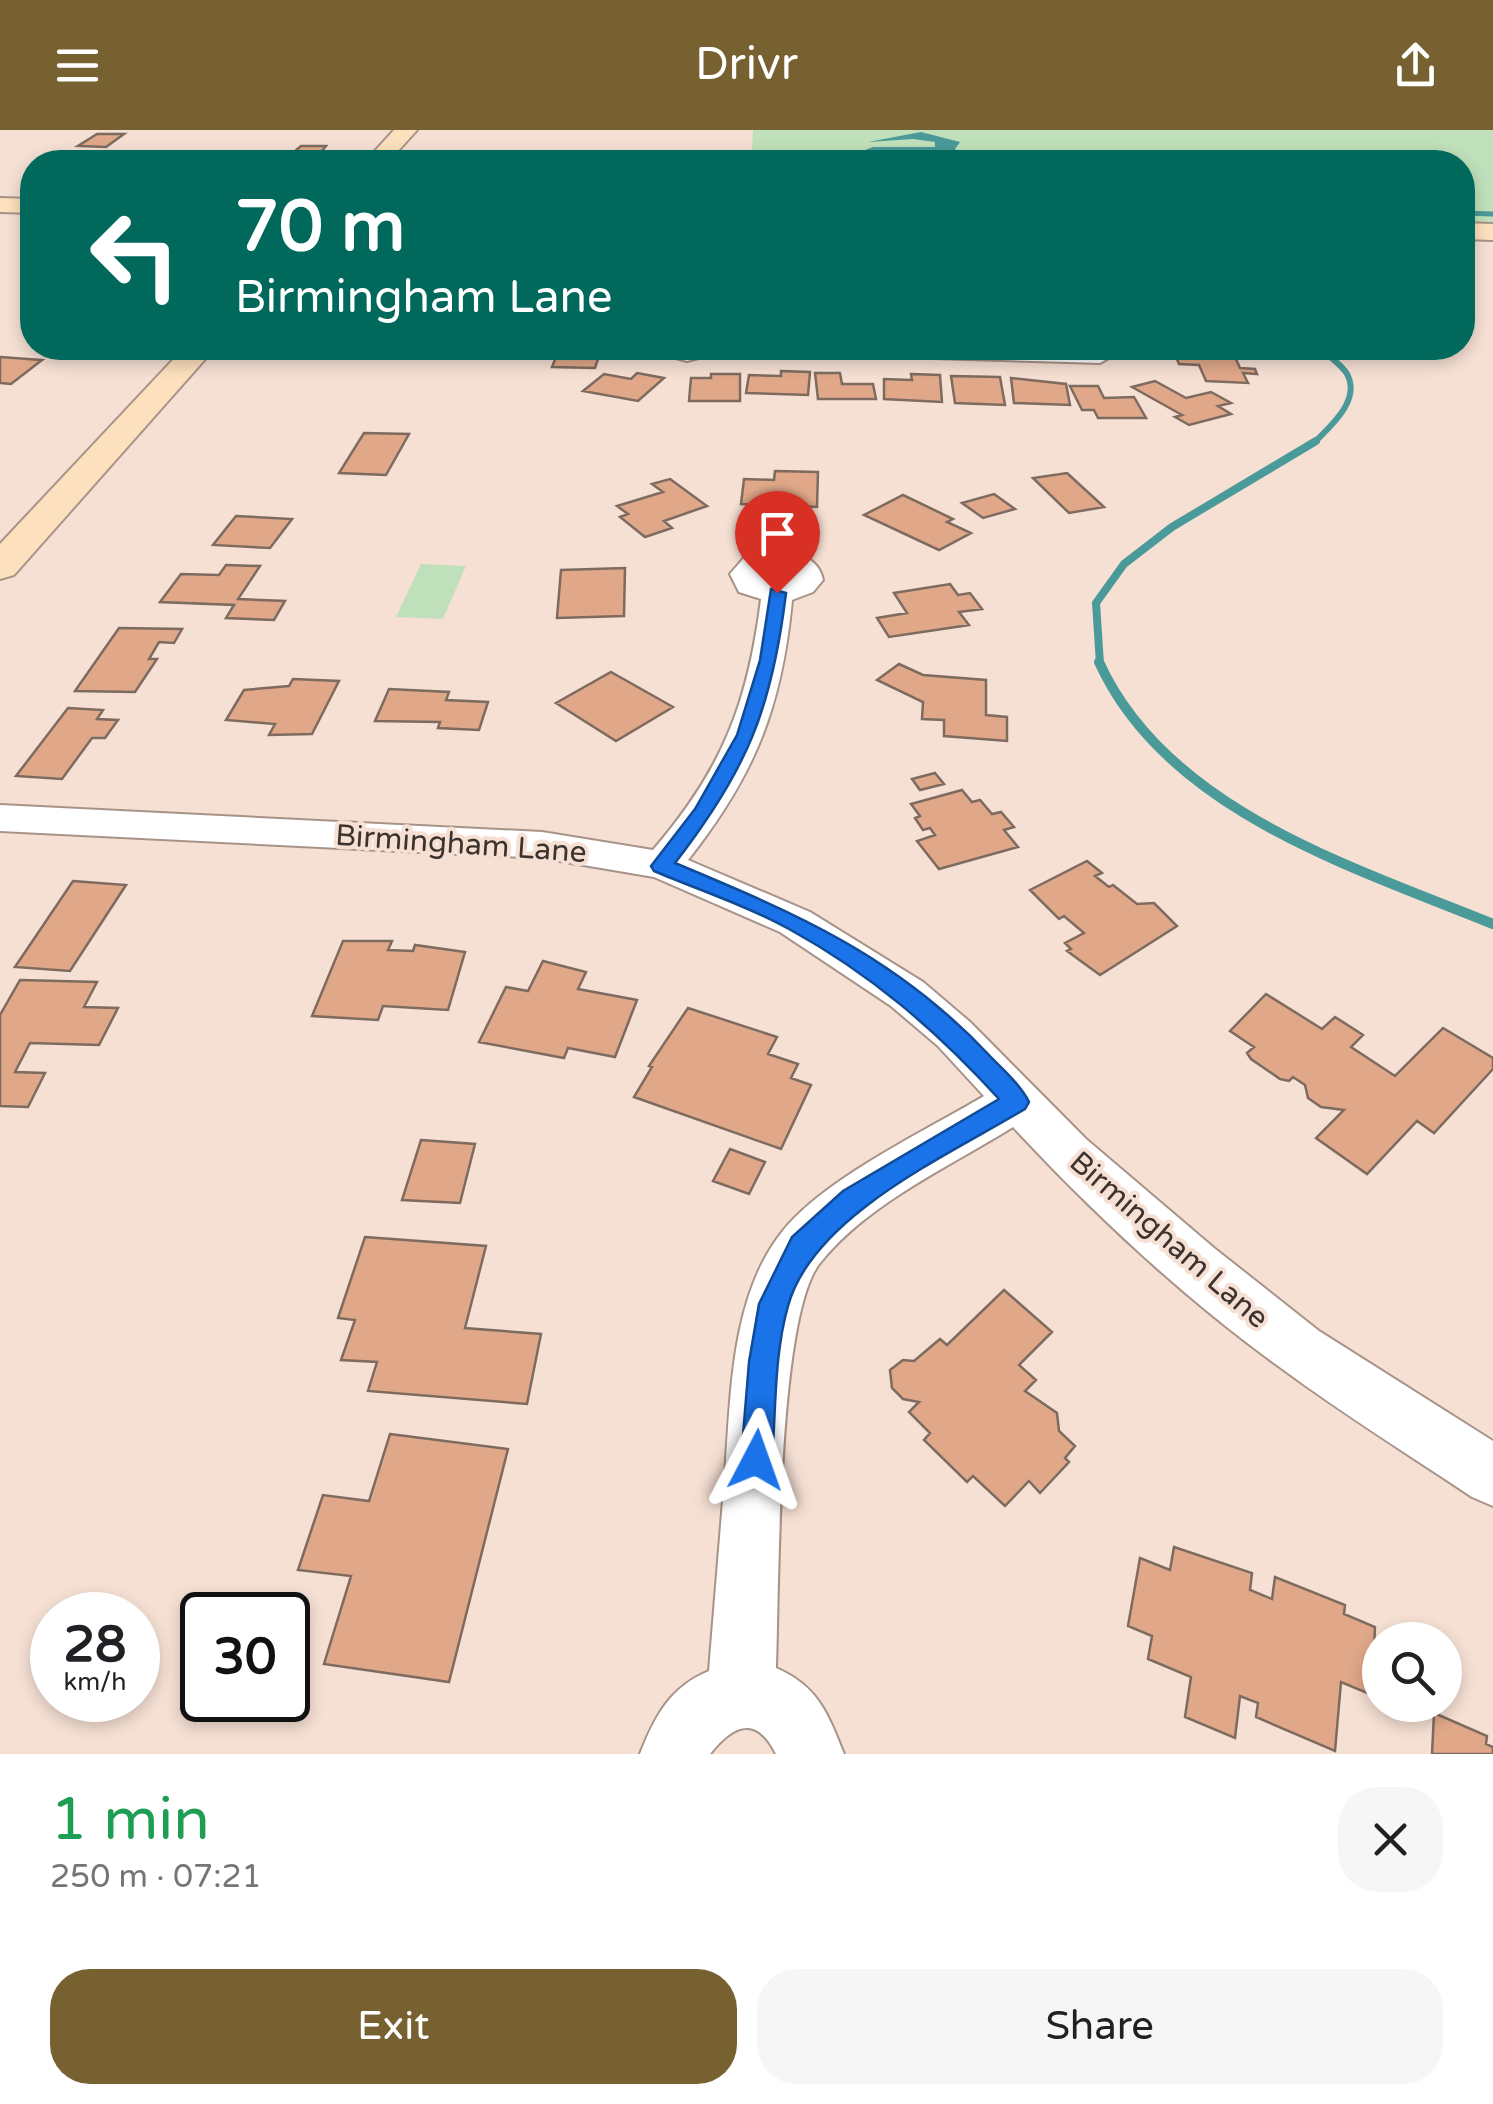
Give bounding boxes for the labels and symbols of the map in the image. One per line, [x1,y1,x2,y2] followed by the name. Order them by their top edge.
[735,491,820,594] pin
[334,817,588,871] street label: Birmingham Lane
[1062,1144,1276,1336] street label: Birmingham Lane
[704,1408,808,1512] position arrow
[180,1592,310,1722] speed limit sign: 30

